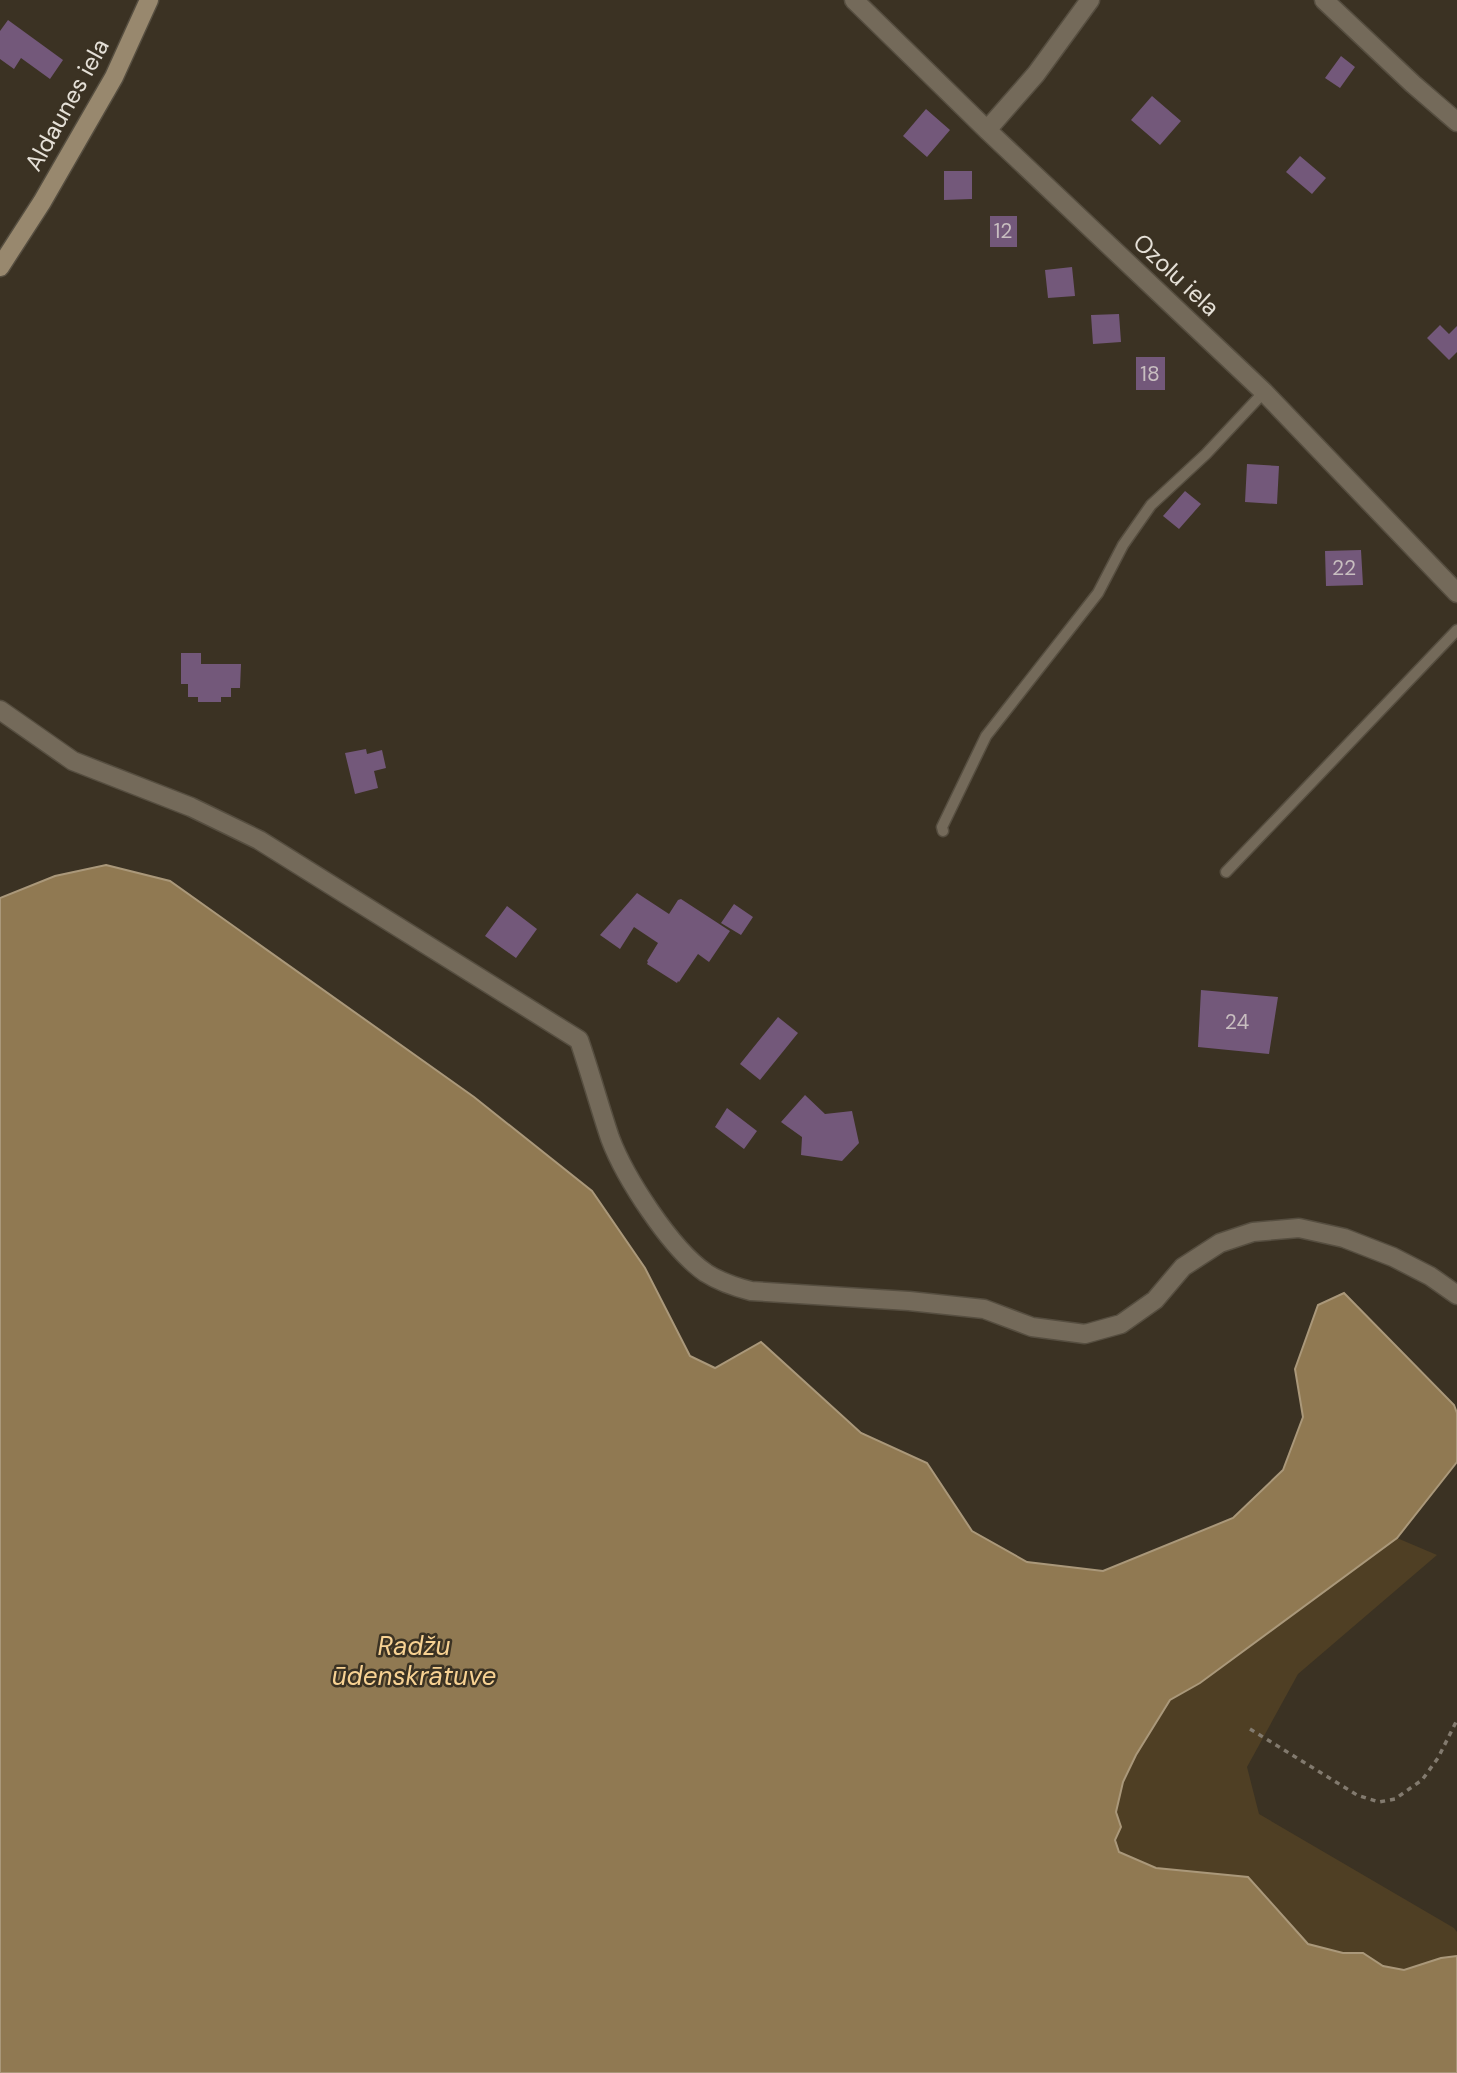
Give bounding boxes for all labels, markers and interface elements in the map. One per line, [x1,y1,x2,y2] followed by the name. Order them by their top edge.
[17,33,116,176] street label: Aldaunes iela
[994,217,1012,245] house number: 12
[1127,227,1226,322] street label: Ozolu iela
[1140,360,1160,388] house number: 18
[1332,554,1356,582] house number: 22
[1225,1008,1249,1036] house number: 24
[332,1629,496,1693] water label: Radžu ūdenskrātuve

